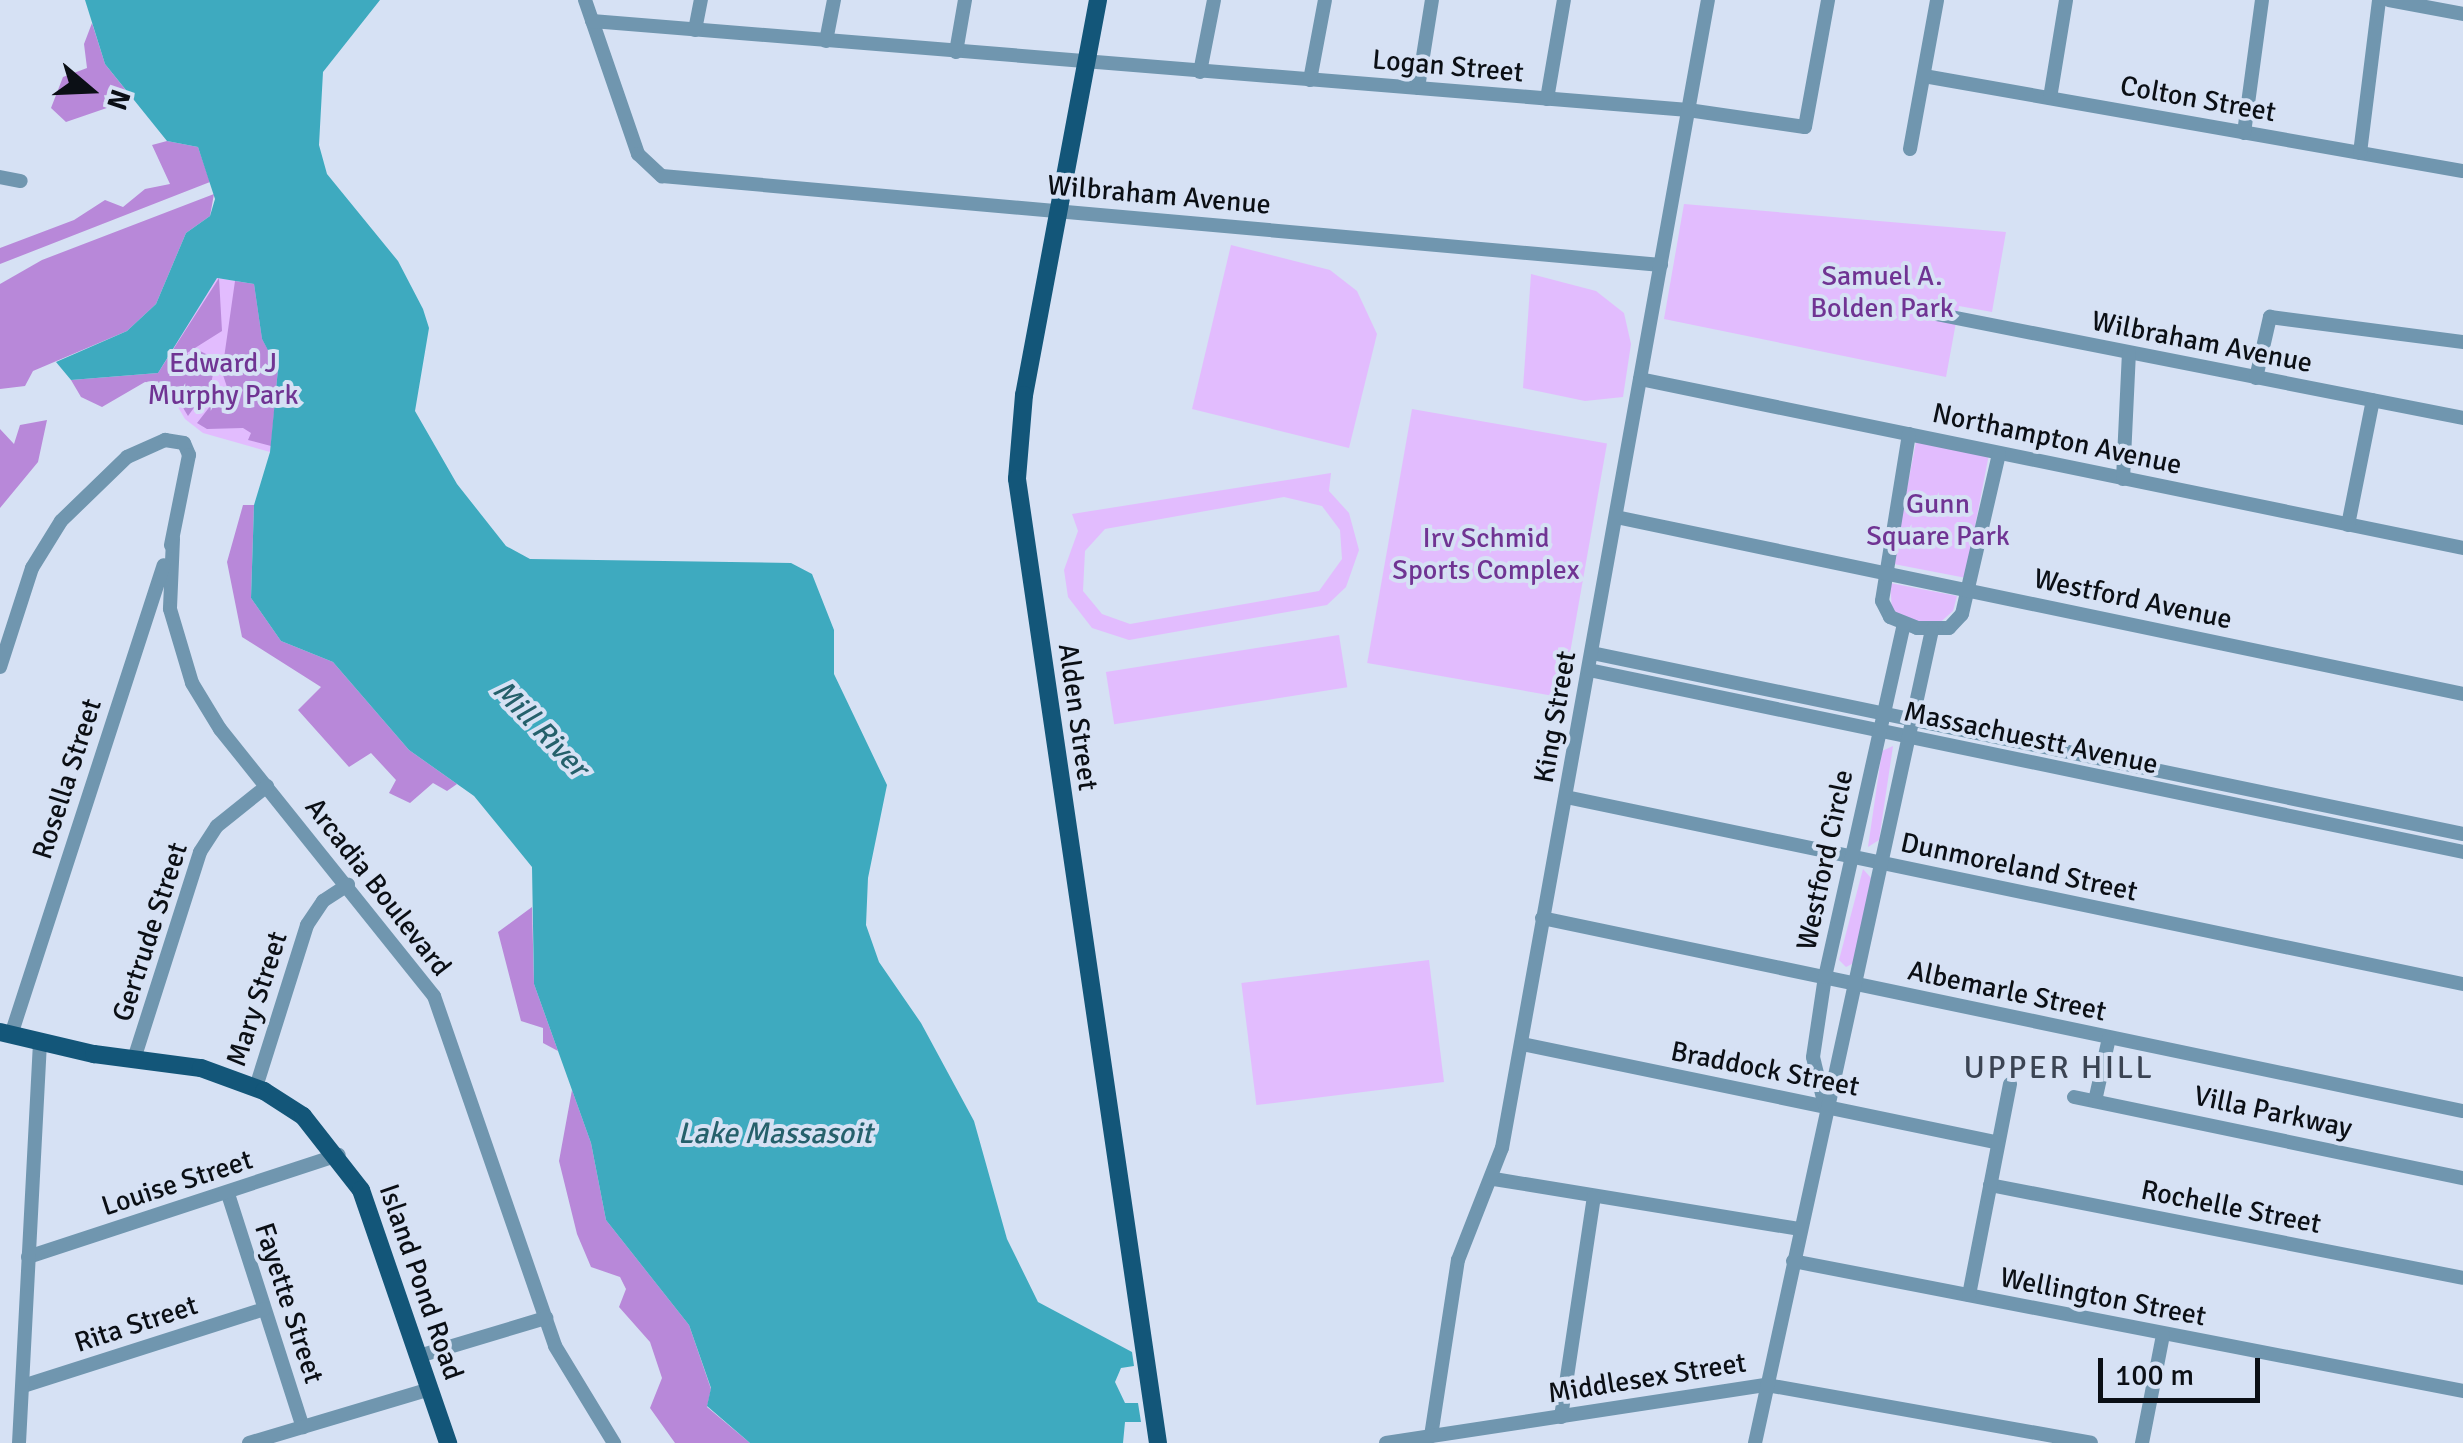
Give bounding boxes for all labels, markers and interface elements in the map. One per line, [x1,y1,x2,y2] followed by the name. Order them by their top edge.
[40,40,140,140] north arrow
[1371,43,1525,89] street label: Logan Street
[2118,69,2278,129] street label: Colton Street
[99,85,138,115] text: N
[1046,168,1272,222] street label: Wilbraham Avenue
[1810,259,1954,325] park label: Samuel A. Bolden Park
[2089,304,2315,380] street label: Wilbraham Avenue
[148,346,298,412] park label: Edward J Murphy Park
[1929,396,2185,482] street label: Northampton Avenue
[1866,487,2010,553] park label: Gunn Square Park
[1392,521,1580,587] park label: Irv Schmid Sports Complex
[2031,562,2235,636] street label: Westford Avenue
[1051,641,1105,793] street label: Alden Street
[1527,648,1583,786] street label: King Street
[485,673,595,785] water label: Mill River
[25,695,109,863] street label: Rosella Street
[1901,695,2161,781] street label: Massachuestt Avenue
[1790,767,1860,953] street label: Westford Circle
[298,791,458,983] street label: Arcadia Boulevard
[1898,826,2140,908] street label: Dunmoreland Street
[105,838,195,1026] street label: Gertrude Street
[219,927,295,1071] street label: Mary Street
[1905,954,2109,1028] street label: Albemarle Street
[1668,1034,1862,1104] street label: Braddock Street
[1964,1049,2154,1087] district label: UPPER HILL
[2191,1079,2355,1145] street label: Villa Parkway
[678,1116,872,1152] water label: Lake Massasoit
[97,1143,257,1223] street label: Louise Street
[2138,1173,2324,1241] street label: Rochelle Street
[372,1180,470,1384] street label: Island Pond Road
[247,1219,331,1387] street label: Fayette Street
[1997,1261,2209,1333] street label: Wellington Street
[70,1288,202,1360] street label: Rita Street
[2103,1338,2266,1400] scale bar
[1546,1346,1748,1410] street label: Middlesex Street
[2115,1357,2194,1394] text: 100 m

